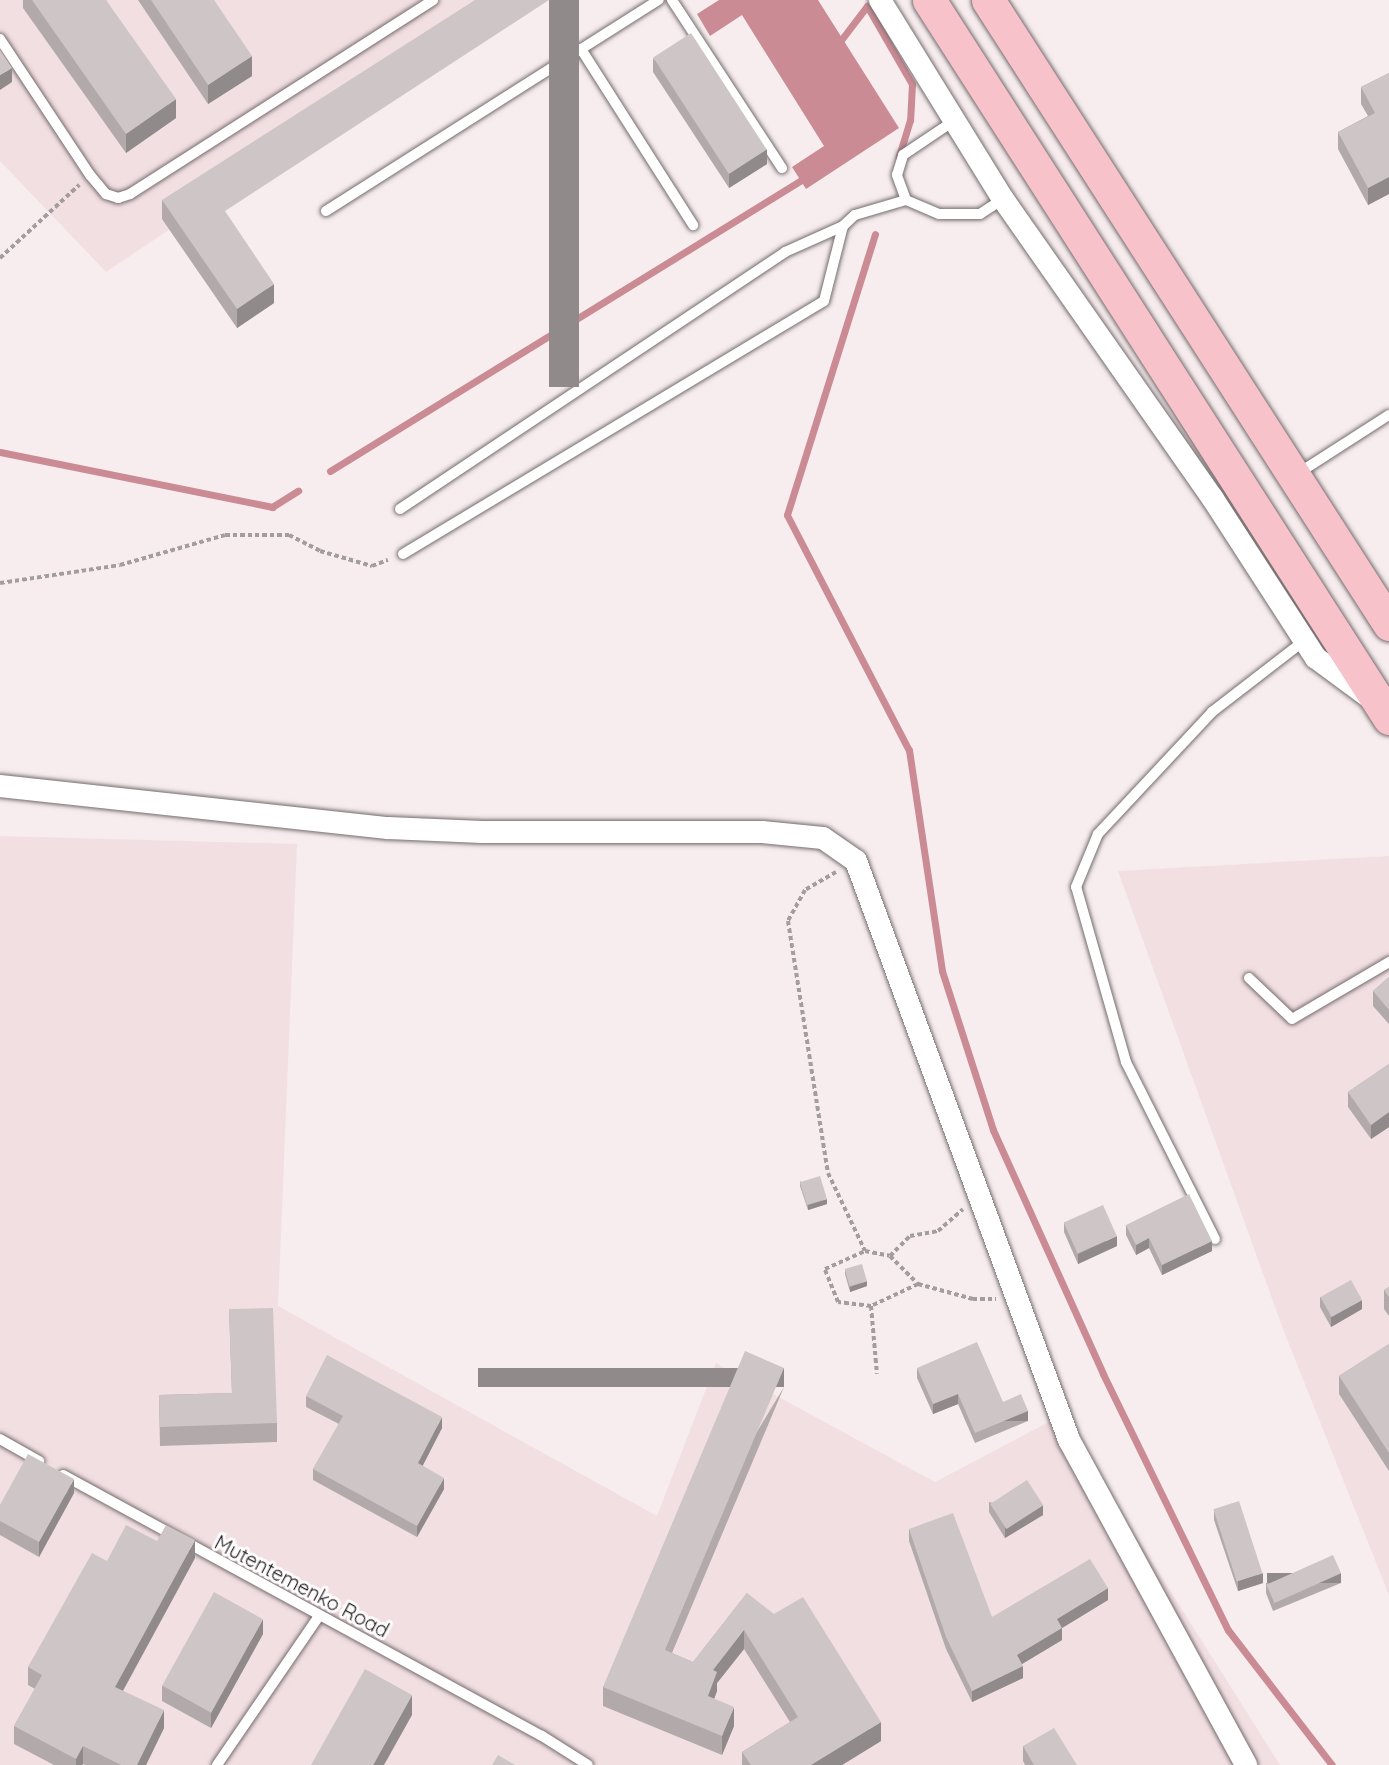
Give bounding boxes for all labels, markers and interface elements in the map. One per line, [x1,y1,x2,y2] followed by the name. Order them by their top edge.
[211,1530,393,1642] street label: Mutentemenko Road

